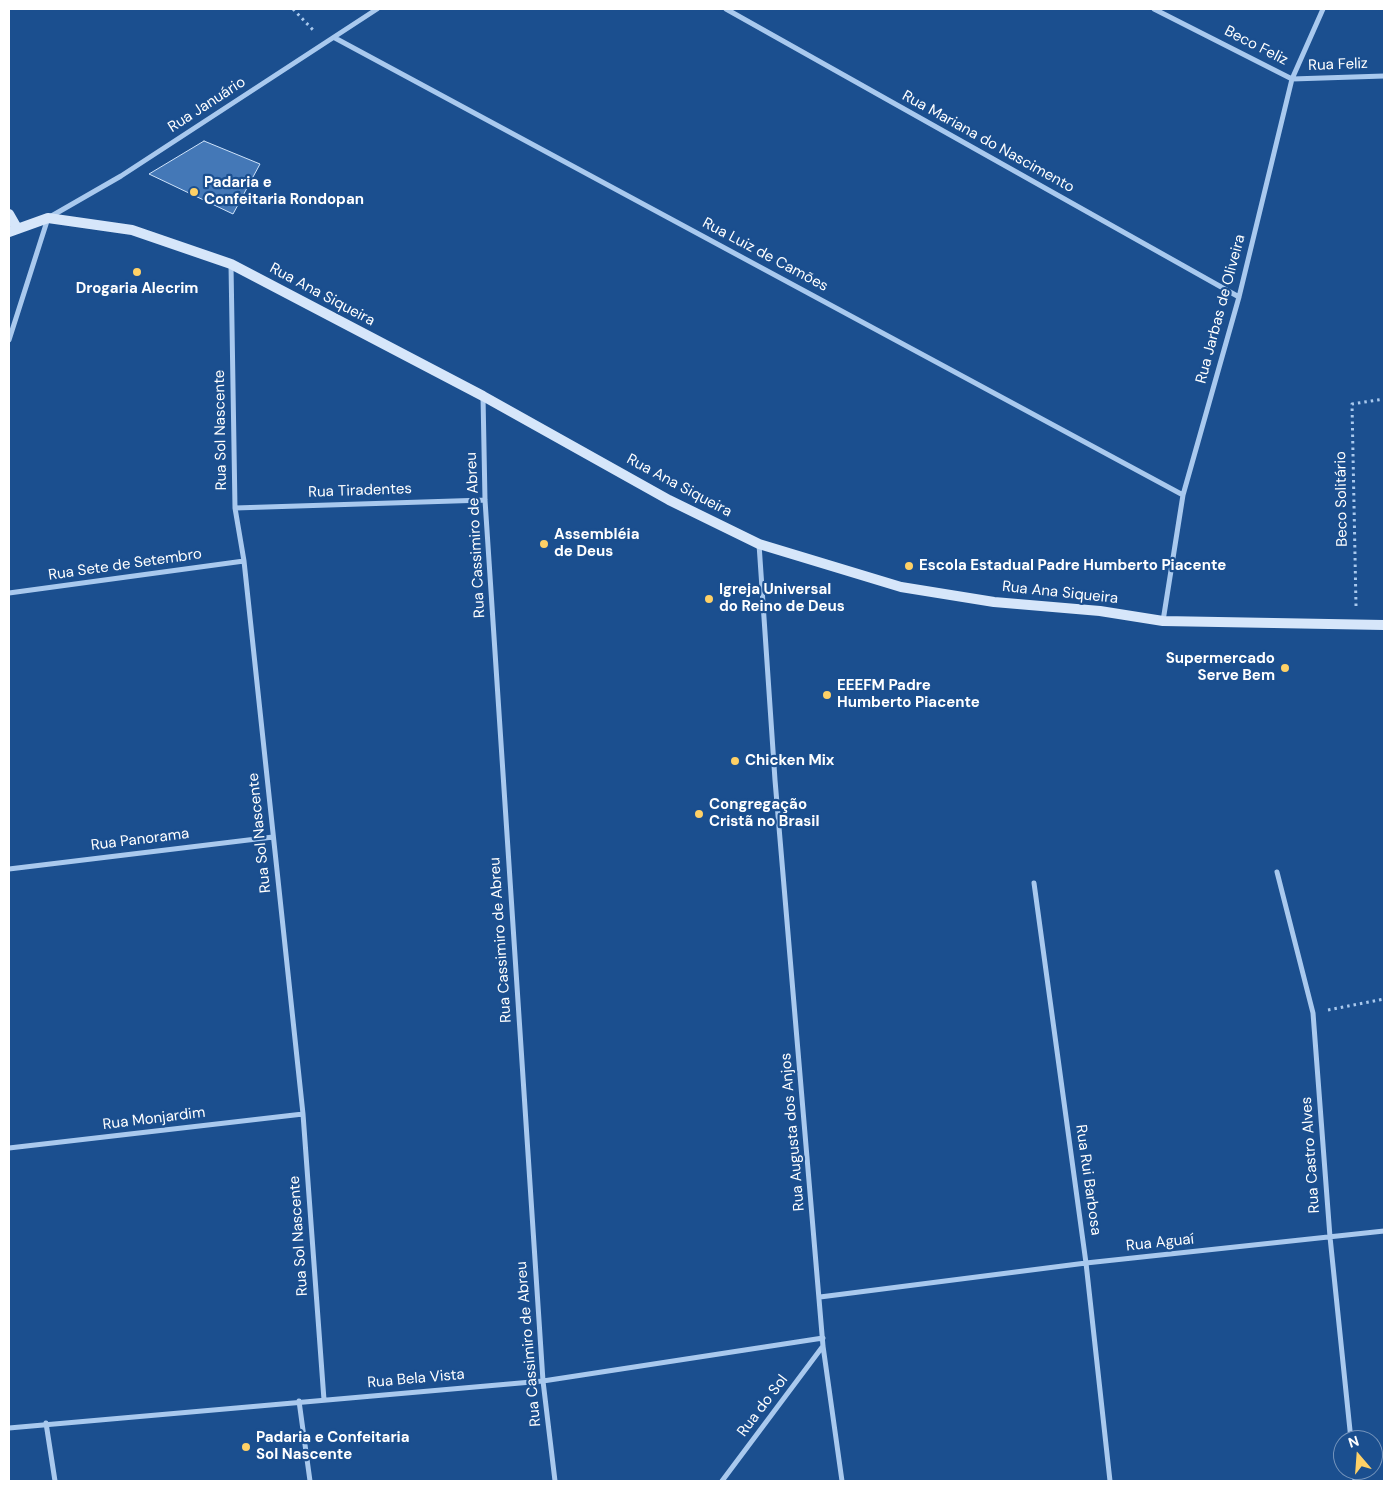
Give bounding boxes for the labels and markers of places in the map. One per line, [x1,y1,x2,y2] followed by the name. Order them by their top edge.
[204,174,364,209] place label: Padaria e Confeitaria Rondopan
[188,186,200,198] marker: Padaria e Confeitaria Rondopan
[131,266,143,278] marker: Drogaria Alecrim
[76,280,198,298] place label: Drogaria Alecrim
[554,526,639,561] place label: Assembléia de Deus
[538,538,550,550] marker: Assembléia de Deus
[919,557,1226,575] place label: Escola Estadual Padre Humberto Piacente
[903,560,915,572] marker: Escola Estadual Padre Humberto Piacente
[719,581,845,616] place label: Igreja Universal do Reino de Deus
[703,593,715,605] marker: Igreja Universal do Reino de Deus
[1166,650,1275,685] place label: Supermercado Serve Bem
[1279,662,1291,674] marker: Supermercado Serve Bem
[837,677,980,712] place label: EEEFM Padre Humberto Piacente
[821,689,833,701] marker: EEEFM Padre Humberto Piacente
[745,752,834,770] place label: Chicken Mix
[729,755,741,767] marker: Chicken Mix
[709,796,819,831] place label: Congregação Cristã no Brasil
[693,808,705,820] marker: Congregação Cristã no Brasil
[256,1429,409,1464] place label: Padaria e Confeitaria Sol Nascente
[240,1441,252,1453] marker: Padaria e Confeitaria Sol Nascente

